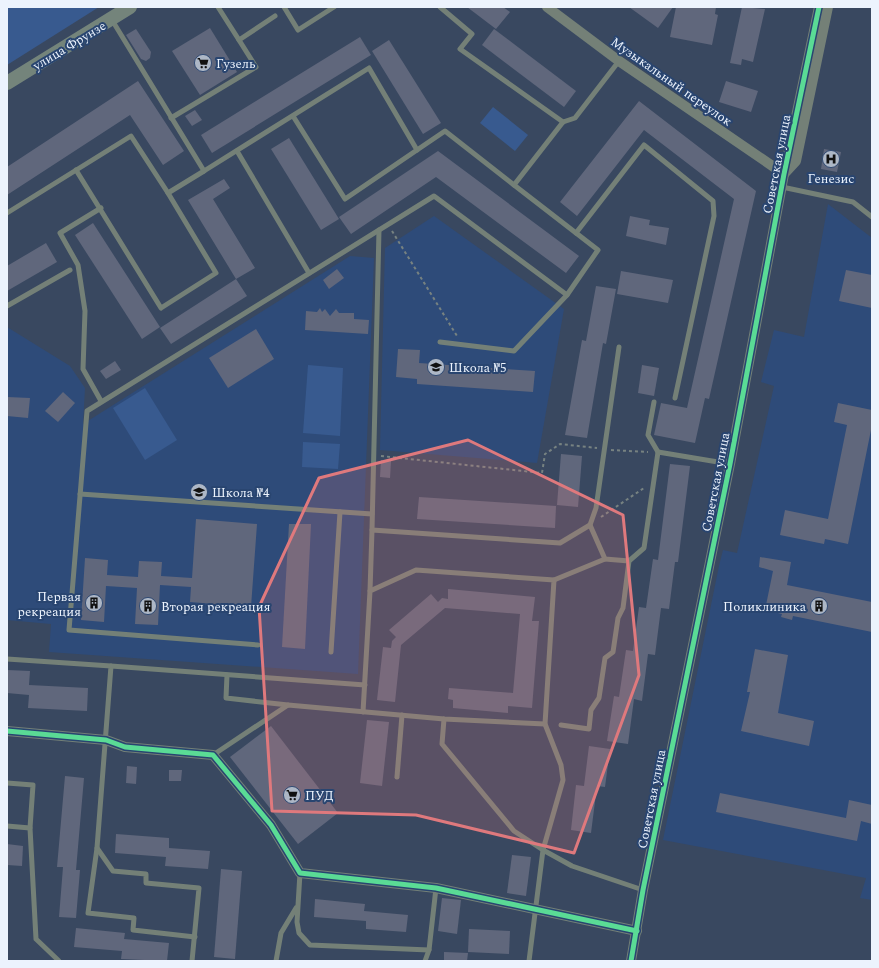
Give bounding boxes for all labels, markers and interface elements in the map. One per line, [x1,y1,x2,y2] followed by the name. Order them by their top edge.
[28,16,110,76] street label: улица Фрунзе
[607,32,736,131] street label: Музыкальный переулок
[193,53,213,73] supermarket icon: Гузель
[216,54,256,74] place label: Гузель
[758,112,797,215] street label: Советская улица
[821,149,841,169] hospital icon: Генезис
[807,169,855,189] place label: Генезис
[426,357,446,377] school or university icon: Школа №5
[449,358,506,378] place label: Школа №5
[697,430,736,533] street label: Советская улица
[189,482,209,502] school or university icon: Школа №4
[212,483,270,503] place label: Школа №4
[17,587,81,622] place label: Первая рекреация
[84,593,104,613] building icon: Первая рекреация
[138,596,158,616] building icon: Вторая рекреация
[809,596,829,616] building icon: Поликлиника
[161,597,271,617] place label: Вторая рекреация
[723,597,807,617] place label: Поликлиника
[633,747,672,850] street label: Советская улица
[282,785,302,805] supermarket icon: ПУД
[305,786,334,806] place label: ПУД

